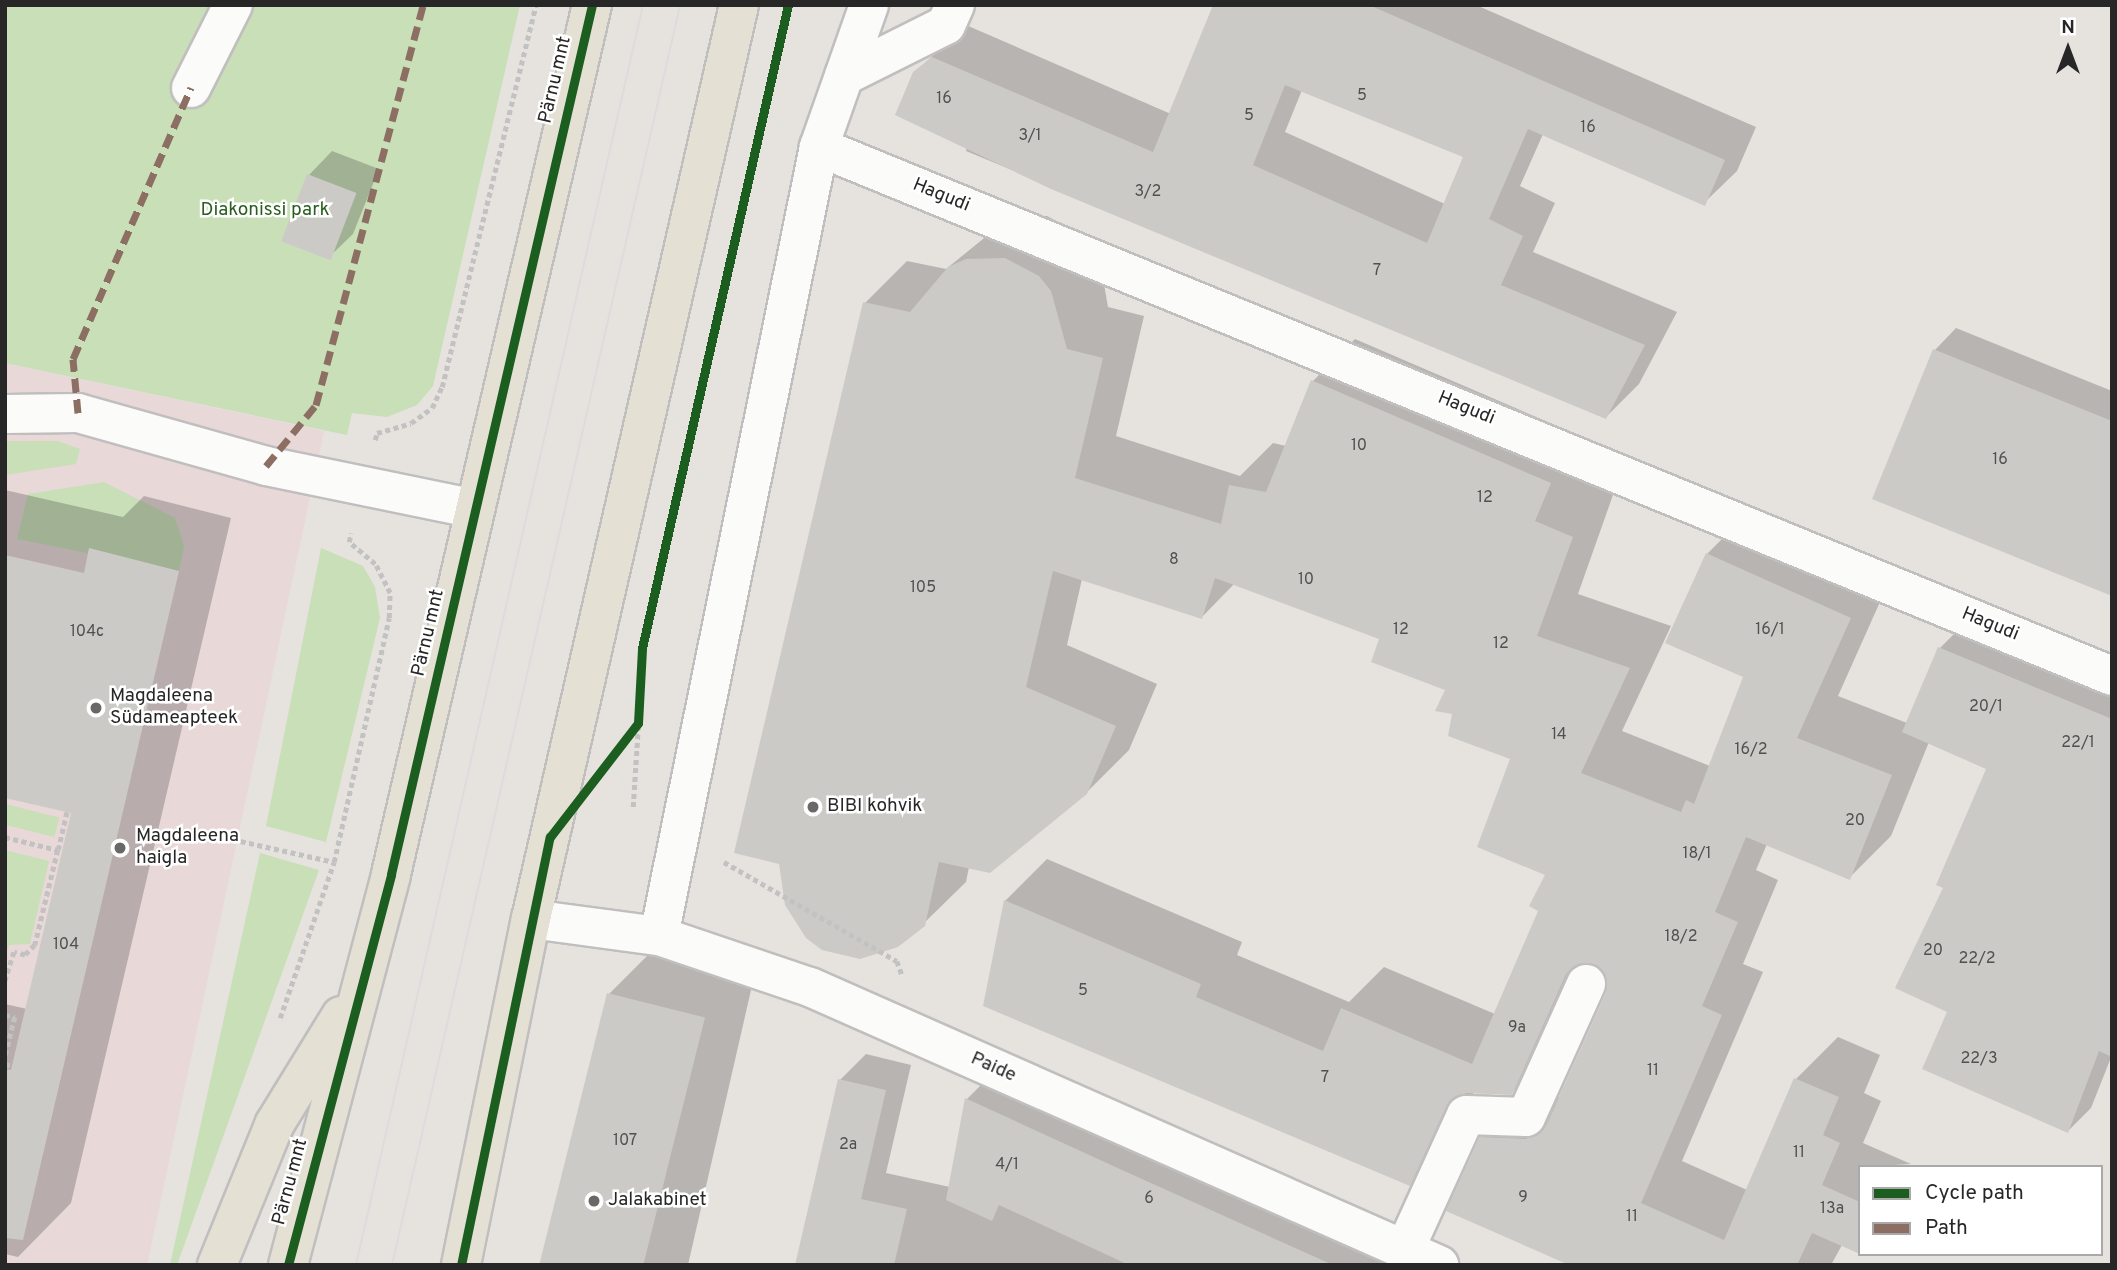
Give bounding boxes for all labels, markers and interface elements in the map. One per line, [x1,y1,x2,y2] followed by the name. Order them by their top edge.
[2033,14,2103,84] north arrow
[2061,16,2075,40] text: N
[535,34,577,126] street label: Pärnu mnt
[1357,86,1367,106] house number: 5
[936,89,952,109] house number: 16
[1244,106,1254,126] house number: 5
[1580,118,1596,138] house number: 16
[1019,126,1041,146] house number: 3/1
[909,174,973,218] street label: Hagudi
[1135,182,1161,202] house number: 3/2
[200,200,330,222] park label: Diakonissi park
[1373,261,1381,281] house number: 7
[1434,387,1498,431] street label: Hagudi
[1351,436,1367,456] house number: 10
[1992,450,2008,470] house number: 16
[1477,488,1493,508] house number: 12
[1169,550,1179,570] house number: 8
[1298,570,1314,590] house number: 10
[910,578,936,598] house number: 105
[408,587,450,679] street label: Pärnu mnt
[1958,603,2022,647] street label: Hagudi
[1393,620,1409,640] house number: 12
[1755,620,1785,640] house number: 16/1
[70,622,104,642] house number: 104c
[1493,634,1509,654] house number: 12
[110,686,238,730] place label: Magdaleena Südameapteek
[1969,697,2003,717] house number: 20/1
[88,700,104,716] marker: Magdaleena Südameapteek
[1551,725,1567,745] house number: 14
[2061,733,2095,753] house number: 22/1
[1734,740,1768,760] house number: 16/2
[827,796,922,818] place label: BIBI kohvik
[805,799,821,815] marker: BIBI kohvik
[1845,811,1865,831] house number: 20
[136,826,239,870] place label: Magdaleena haigla
[110,838,130,858] marker: Magdaleena haigla
[1682,844,1712,864] house number: 18/1
[1665,927,1697,947] house number: 18/2
[53,935,79,955] house number: 104
[1923,941,1943,961] house number: 20
[1958,949,1996,969] house number: 22/2
[1078,981,1088,1001] house number: 5
[1508,1018,1526,1038] house number: 9a
[967,1048,1019,1088] street label: Paide
[1960,1049,1998,1069] house number: 22/3
[1647,1061,1659,1081] house number: 11
[1321,1068,1329,1088] house number: 7
[613,1131,637,1151] house number: 107
[839,1135,857,1155] house number: 2a
[269,1136,313,1228] street label: Pärnu mnt
[1793,1143,1805,1163] house number: 11
[995,1155,1019,1175] house number: 4/1
[1858,1165,2103,1256] legend
[1925,1180,2024,1207] text: Cycle path
[1518,1188,1528,1208] house number: 9
[1144,1189,1154,1209] house number: 6
[608,1190,707,1212] place label: Jalakabinet
[586,1193,602,1209] marker: Jalakabinet
[1820,1199,1844,1219] house number: 13a
[1626,1207,1638,1227] house number: 11
[1925,1215,1968,1242] text: Path

